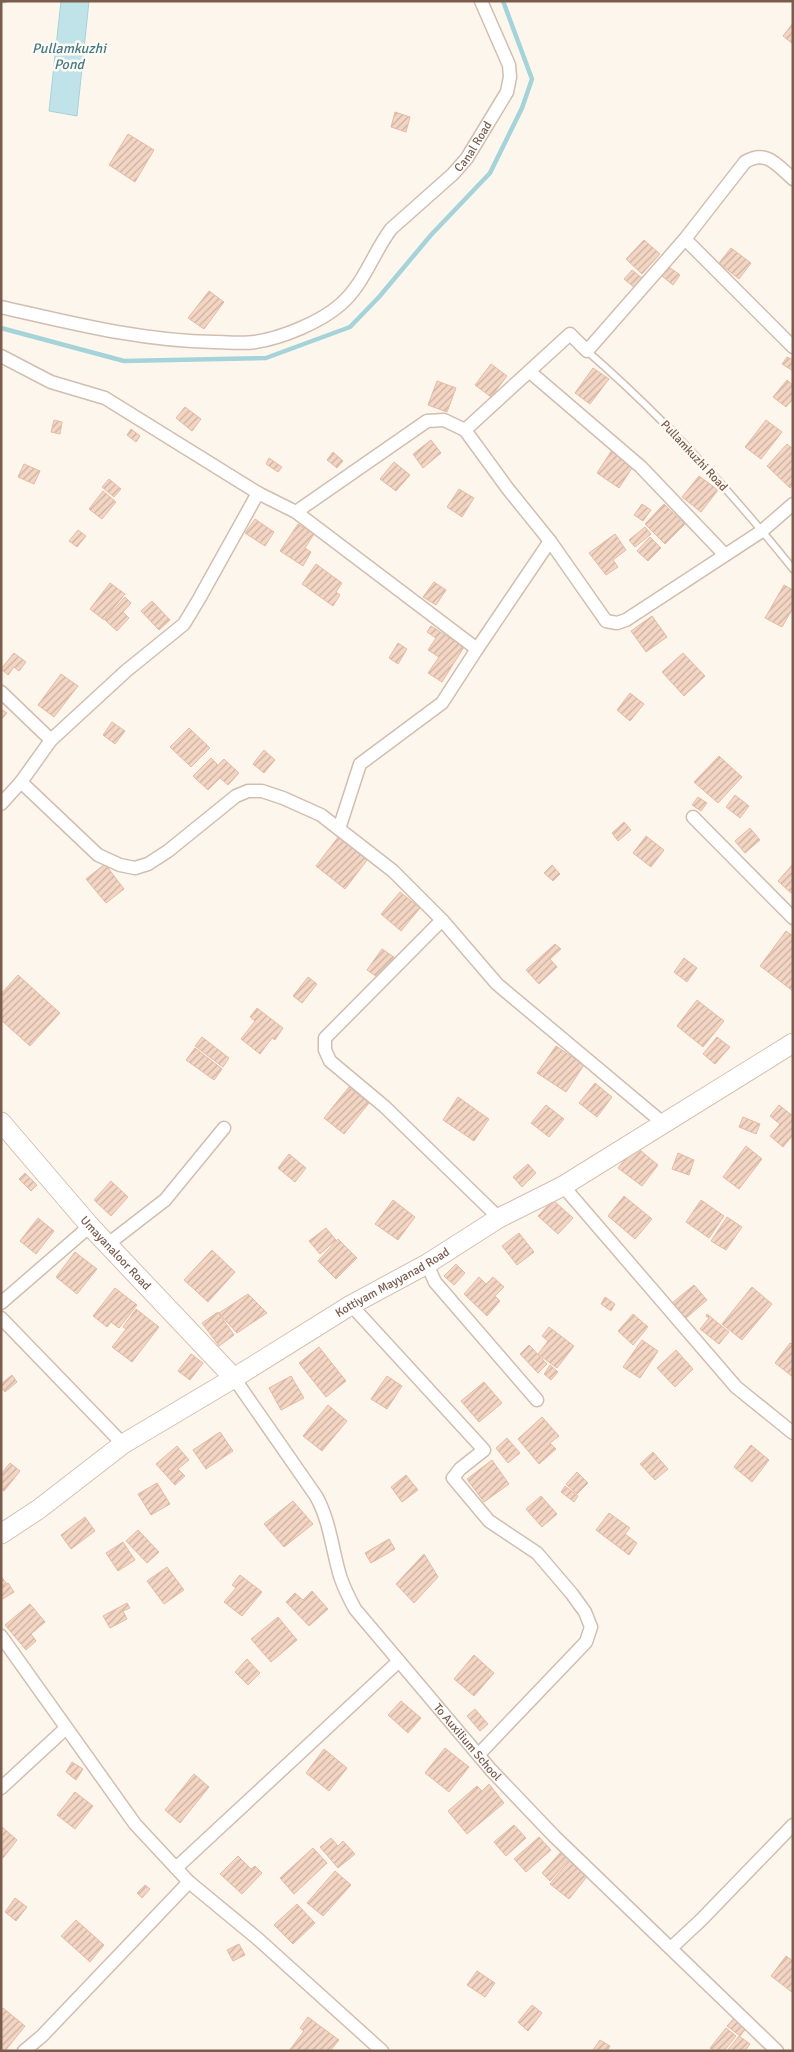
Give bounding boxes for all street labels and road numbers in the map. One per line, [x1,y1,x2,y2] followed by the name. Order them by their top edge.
[451,118,495,175] street label: Canal Road
[657,417,731,495] street label: Pullamkuzhi Road
[77,1213,154,1293] street label: Umayanaloor Road
[332,1244,452,1320] street label: Kottiyam Mayyanad Road
[430,1700,505,1784] street label: To Auxilium School

